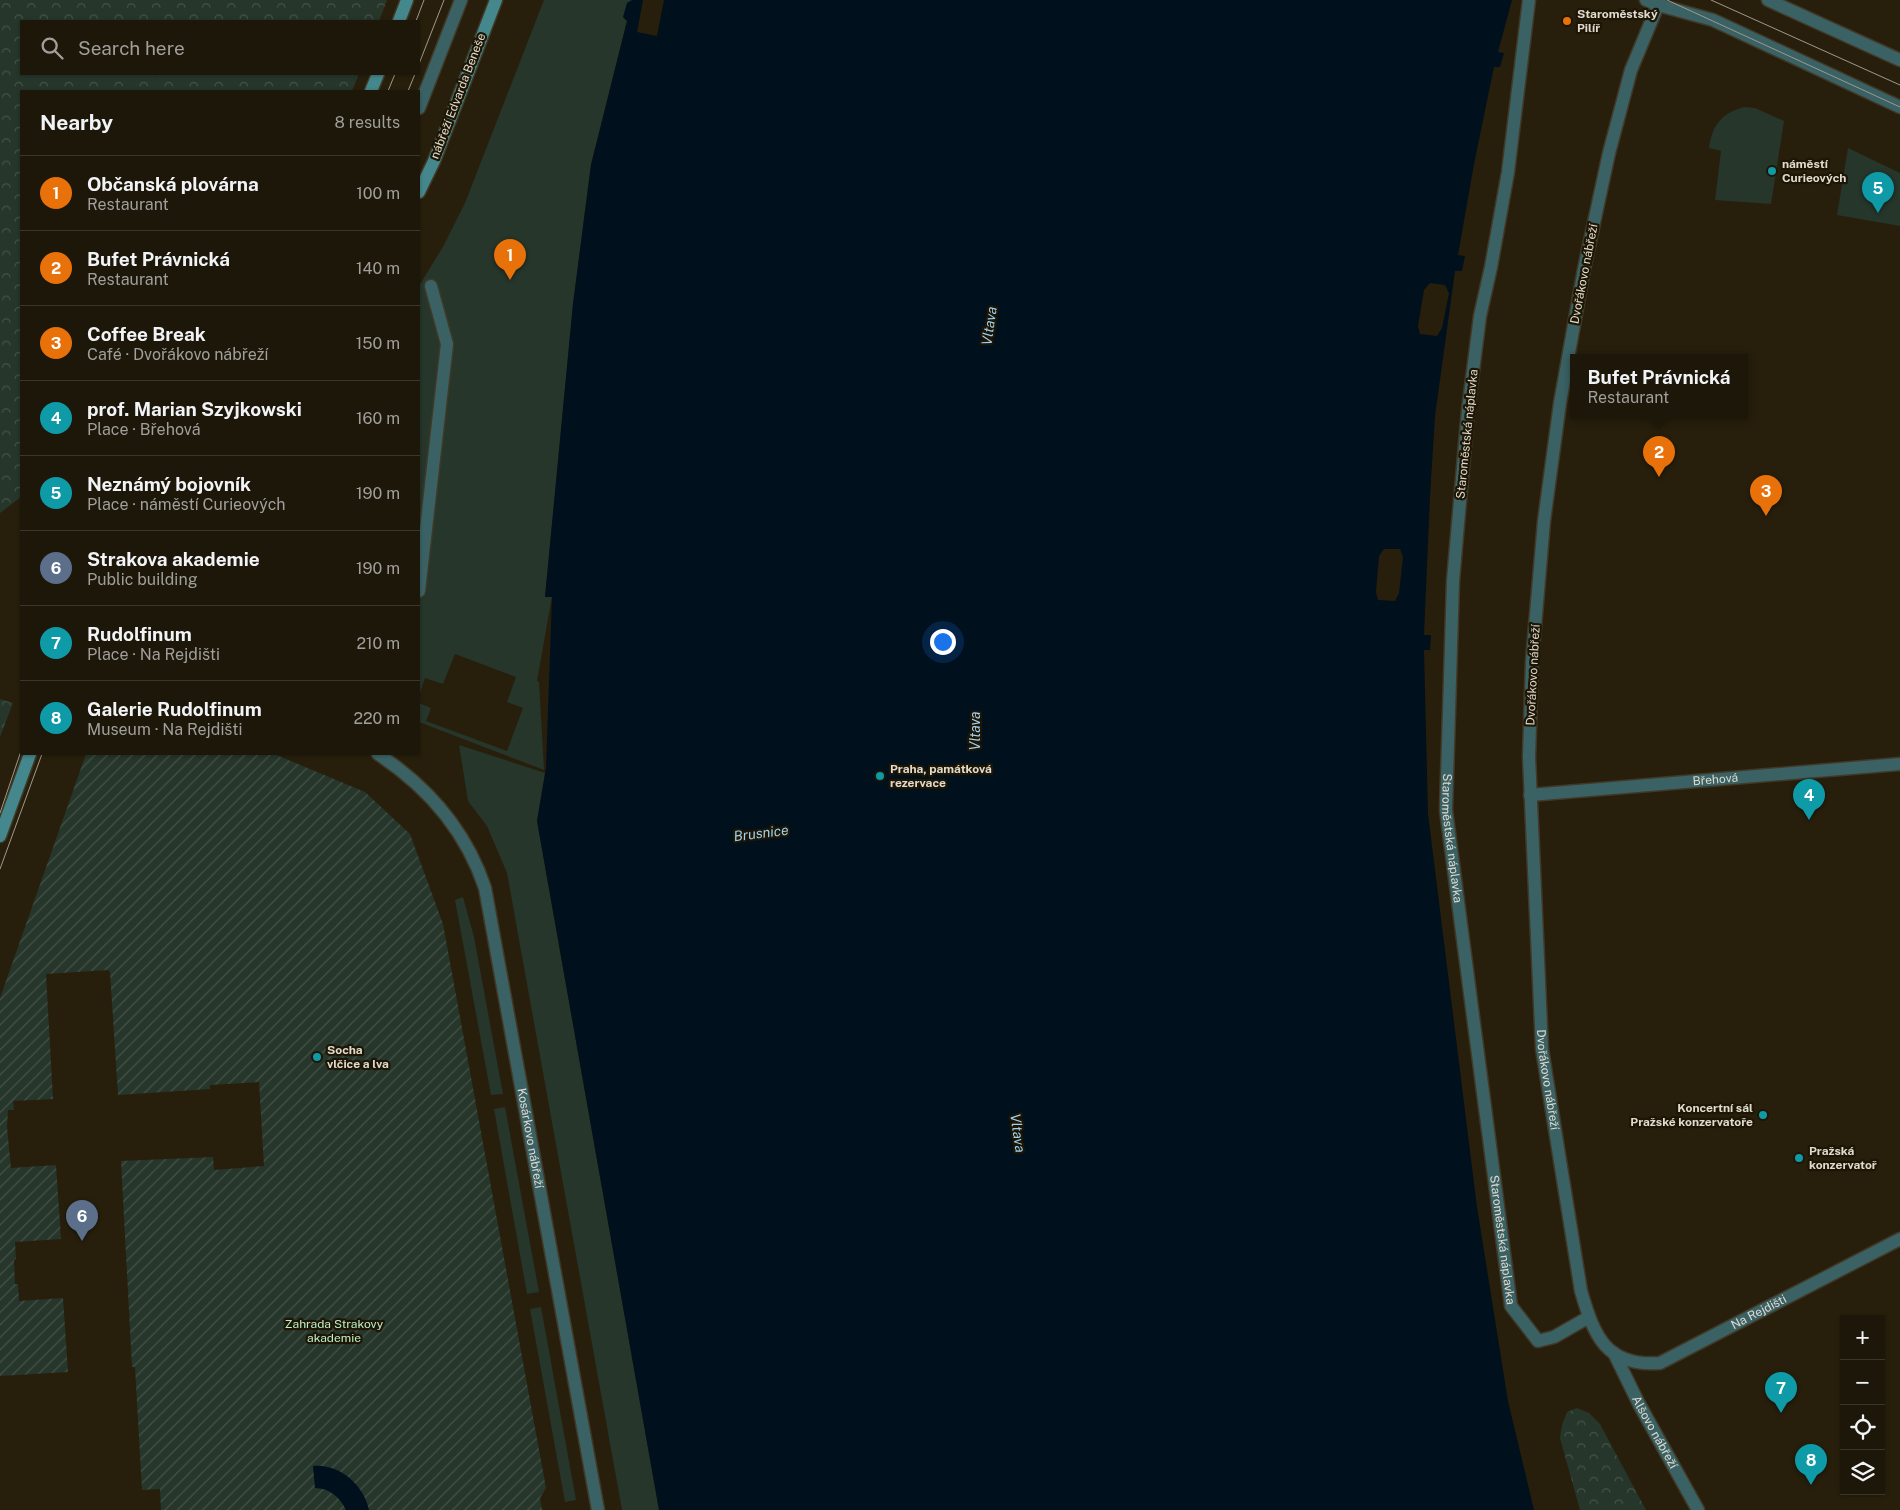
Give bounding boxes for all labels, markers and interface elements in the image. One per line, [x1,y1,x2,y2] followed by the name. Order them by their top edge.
[1577,7,1658,35] place label: Staroměstský Pilíř
[1561,15,1573,27] marker: Staroměstský Pilíř
[20,20,420,75] search box
[428,31,489,161] street label: nábřeží Edvarda Beneše
[38,34,66,62] icon: search
[78,37,185,59] text: Search here
[40,110,113,135] text: Nearby
[335,113,400,132] text: 8 results
[1782,157,1846,185] place label: náměstí Curieových
[1766,165,1778,177] marker: náměstí Curieových
[1862,172,1894,213] pin: 5
[87,173,259,195] text: Občanská plovárna
[53,184,59,203] text: 1
[356,184,400,203] text: 100 m
[87,195,169,214] text: Restaurant
[1567,222,1601,325] street label: Dvořákovo nábřeží
[494,239,526,280] pin: 1
[87,248,230,270] text: Bufet Právnická
[51,259,61,278] text: 2
[356,259,400,278] text: 140 m
[87,270,169,289] text: Restaurant
[978,306,1000,346] water label: Vltava
[87,323,206,345] text: Coffee Break
[51,334,61,353] text: 3
[356,334,400,353] text: 150 m
[87,345,268,364] text: Café · Dvořákovo nábřeží
[1570,354,1748,419] popup
[1587,366,1731,388] text: Bufet Právnická
[1453,368,1481,500] street label: Staroměstská náplavka
[1587,388,1669,407] text: Restaurant
[87,398,302,420] text: prof. Marian Szyjkowski
[51,409,61,428] text: 4
[356,409,400,428] text: 160 m
[87,420,201,439] text: Place · Břehová
[1643,436,1675,477] pin: 2
[87,473,251,495] text: Neznámý bojovník
[1750,475,1782,516] pin: 3
[51,484,61,503] text: 5
[356,484,400,503] text: 190 m
[87,495,286,514] text: Place · náměstí Curieových
[87,548,260,570] text: Strakova akademie
[51,559,61,578] text: 6
[356,559,400,578] text: 190 m
[87,570,198,589] text: Public building
[87,623,192,645] text: Rudolfinum
[1523,623,1543,726] street label: Dvořákovo nábřeží
[930,629,956,655] your location
[51,634,61,653] text: 7
[356,634,400,653] text: 210 m
[87,645,220,664] text: Place · Na Rejdišti
[87,698,262,720] text: Galerie Rudolfinum
[51,709,61,728] text: 8
[353,709,400,728] text: 220 m
[967,711,983,751] water label: Vltava
[87,720,242,739] text: Museum · Na Rejdišti
[890,762,992,790] place label: Praha, památková rezervace
[874,770,886,782] marker: Praha, památková rezervace
[1692,771,1739,788] street label: Břehová
[1439,773,1465,904] street label: Staroměstská náplavka
[1793,779,1825,820] pin: 4
[733,822,790,844] water label: Brusnice
[1534,1029,1562,1132] street label: Dvořákovo nábřeží
[327,1043,389,1071] place label: Socha vlčice a lva
[311,1051,323,1063] marker: Socha vlčice a lva
[514,1087,547,1190] street label: Kosárkovo nábřeží
[1630,1101,1753,1129] place label: Koncertní sál Pražské konzervatoře
[1757,1109,1769,1121] marker: Koncertní sál Pražské konzervatoře
[1007,1113,1029,1153] water label: Vltava
[1809,1144,1877,1172] place label: Pražská konzervatoř
[1793,1152,1805,1164] marker: Pražská konzervatoř
[1487,1174,1518,1305] street label: Staroměstská náplavka
[66,1200,98,1241] pin: 6
[1729,1292,1789,1332] street label: Na Rejdišti
[1840,1315,1885,1495] map controls
[1840,1315,1885,1360] button: +
[285,1317,384,1345] park label: Zahrada Strakovy akademie
[1840,1360,1885,1405] button: −
[1765,1372,1797,1413] pin: 7
[1629,1393,1681,1472] street label: Alšovo nábřeží
[1840,1405,1885,1450] button: locate
[1795,1444,1827,1485] pin: 8
[1840,1450,1885,1495] button: layers

